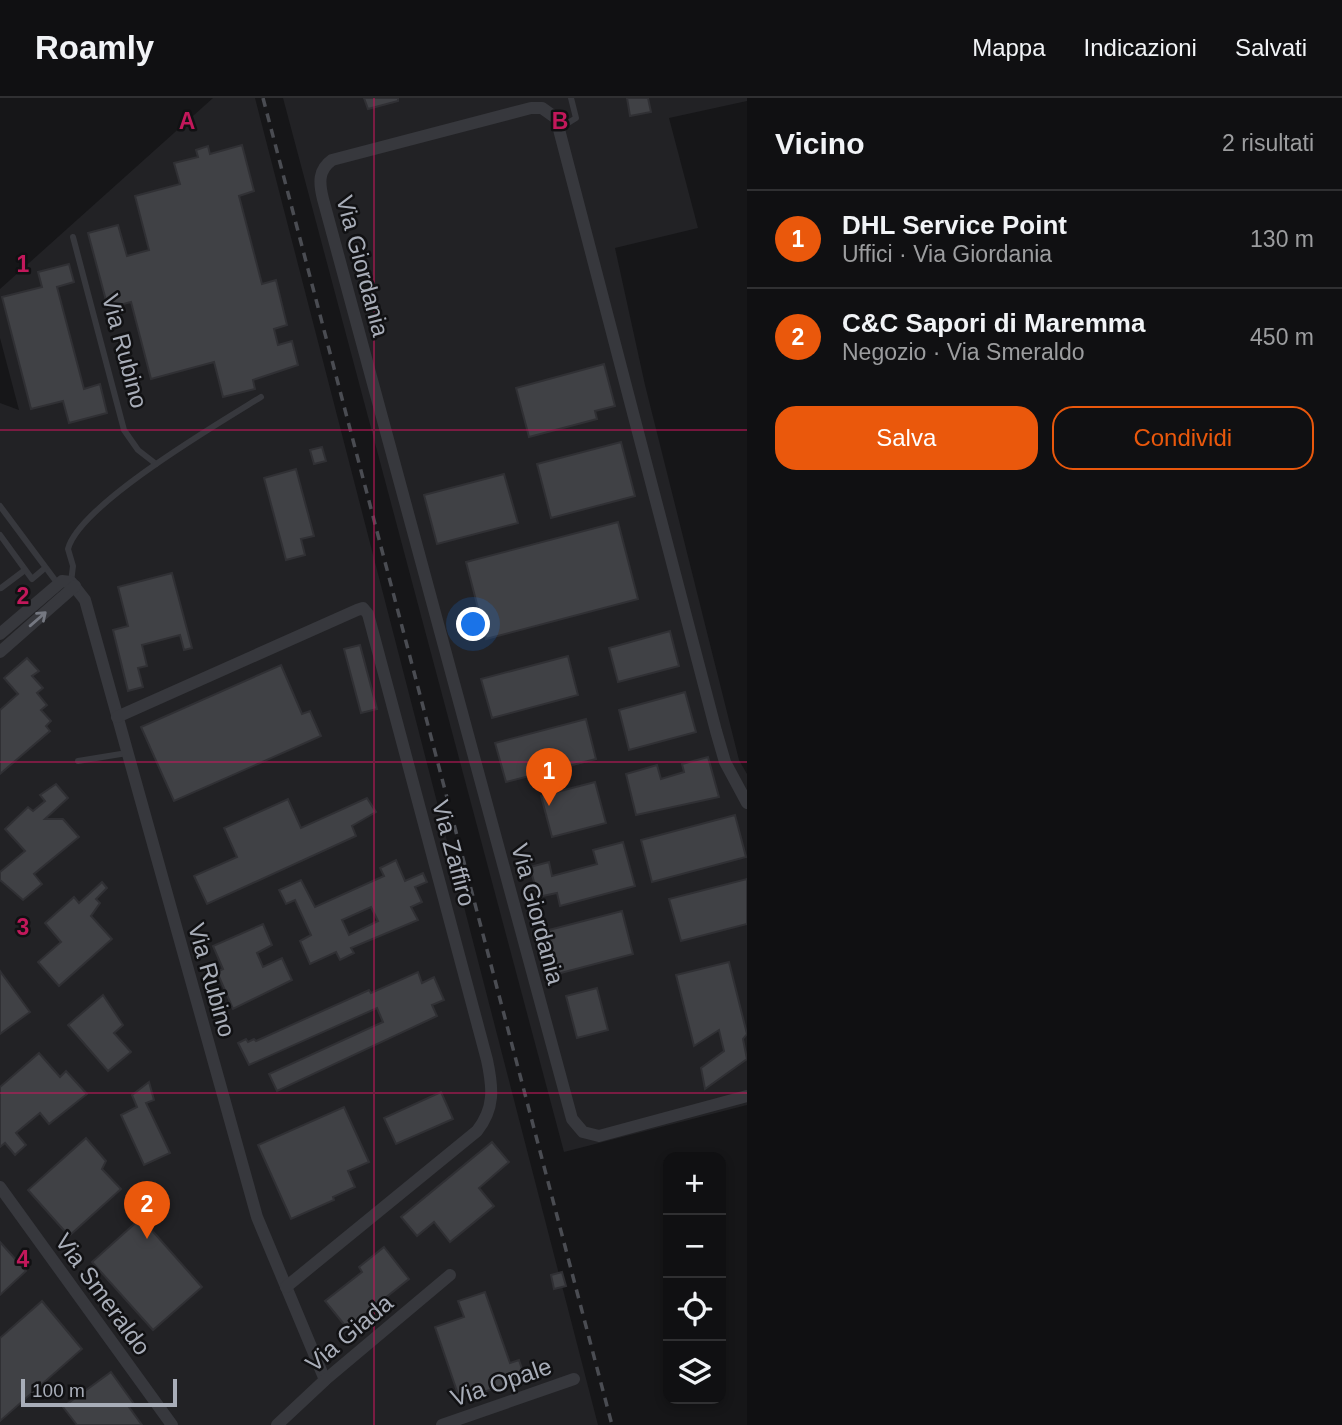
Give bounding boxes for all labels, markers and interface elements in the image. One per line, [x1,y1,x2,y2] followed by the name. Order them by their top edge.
[35,29,154,66] text: Roamly
[972,34,1046,61] text: Mappa
[1084,34,1197,61] text: Indicazioni
[1235,34,1307,61] text: Salvati
[179,108,195,134] text: A
[552,108,568,134] text: B
[775,127,864,160] text: Vicino
[1222,130,1314,156] text: 2 risultati
[331,192,395,340] street label: Via Giordania
[842,210,1067,240] text: DHL Service Point
[792,226,804,252] text: 1
[1250,226,1314,252] text: 130 m
[842,241,1052,267] text: Uffici · Via Giordania
[17,251,30,277] text: 1
[97,291,153,411] street label: Via Rubino
[842,308,1145,338] text: C&C Sapori di Maremma
[792,324,804,350] text: 2
[1250,324,1314,350] text: 450 m
[842,339,1084,365] text: Negozio · Via Smeraldo
[775,406,1038,470] button: Salva
[1052,406,1314,470] button: Condividi
[17,583,29,609] text: 2
[456,607,490,641] your location
[28,611,46,627] one-way arrow
[526,748,572,806] pin: 1
[427,797,481,909] street label: Via Zaffiro
[506,840,570,988] street label: Via Giordania
[17,914,29,940] text: 3
[183,920,241,1040] street label: Via Rubino
[663,1152,726,1404] map controls
[663,1152,726,1215] button: +
[124,1181,170,1239] pin: 2
[663,1215,726,1278] button: −
[50,1228,156,1360] street label: Via Smeraldo
[17,1246,30,1272] text: 4
[663,1278,726,1341] button: locate
[300,1289,398,1377] street label: Via Giada
[663,1341,726,1404] button: layers
[447,1352,555,1412] street label: Via Opale
[21,1376,177,1408] scale bar
[32,1380,85,1401] text: 100 m

